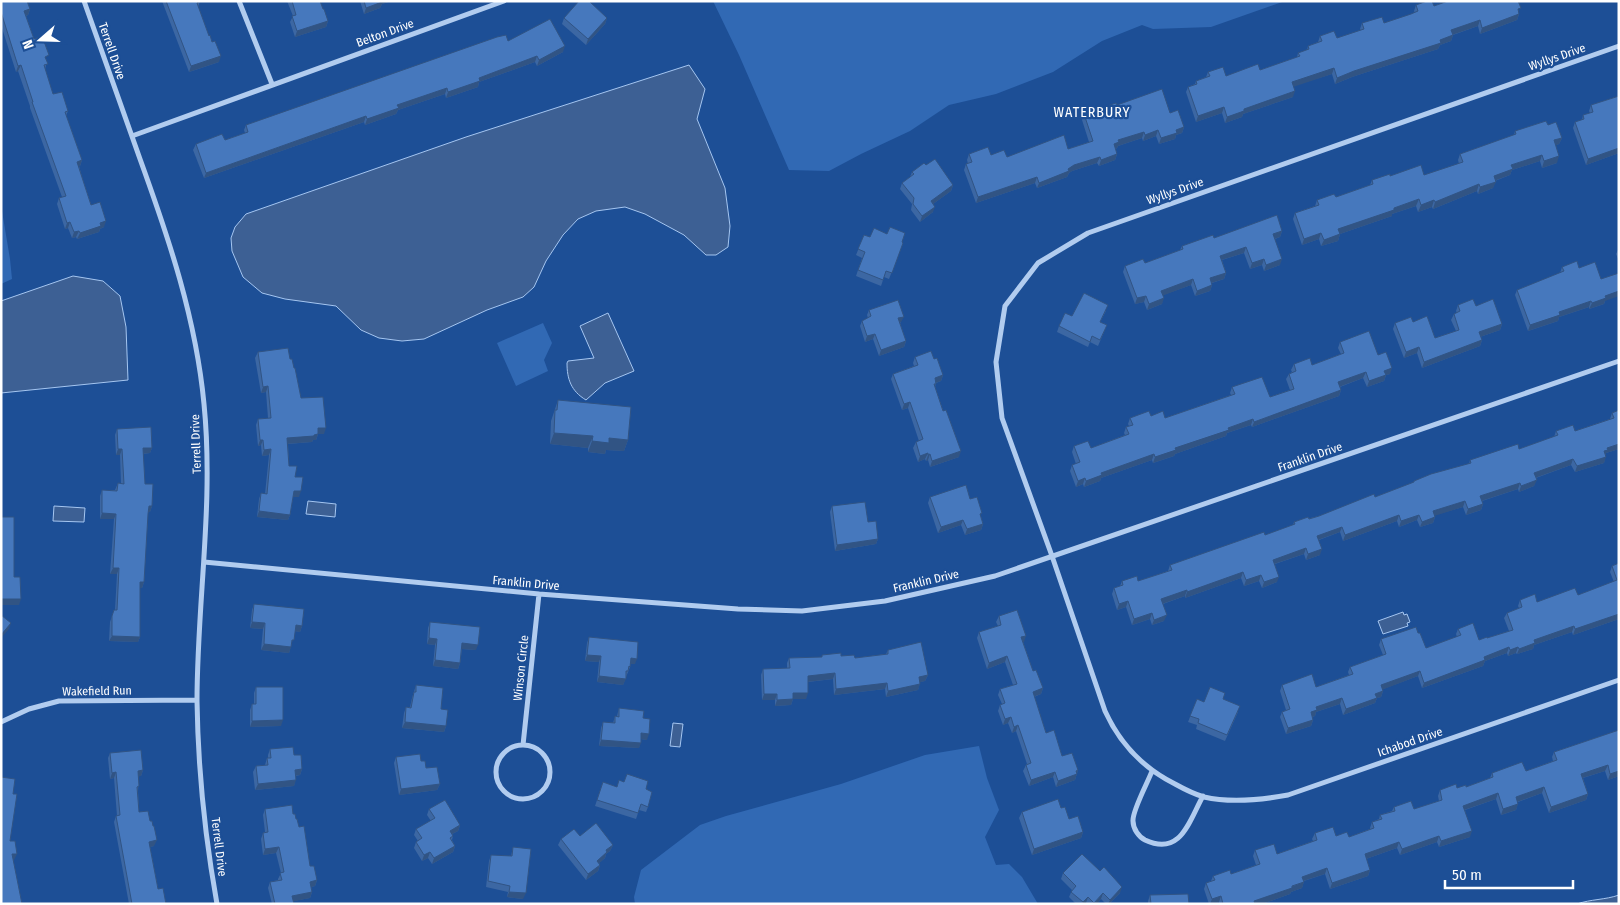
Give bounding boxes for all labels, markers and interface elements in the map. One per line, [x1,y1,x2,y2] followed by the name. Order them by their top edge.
[15,15,65,65] north arrow
[354,16,416,50] street label: Belton Drive
[96,21,128,81] street label: Terrell Drive
[19,37,38,51] text: N
[1527,41,1587,73] street label: Wyllys Drive
[1054,104,1130,121] district label: WATERBURY
[1145,175,1205,207] street label: Wyllys Drive
[188,414,204,474] street label: Terrell Drive
[1276,439,1344,475] street label: Franklin Drive
[892,567,960,595] street label: Franklin Drive
[492,573,560,593] street label: Franklin Drive
[511,634,531,702] street label: Winson Circle
[62,683,132,699] street label: Wakefield Run
[1376,724,1444,760] street label: Ichabod Drive
[208,817,230,877] street label: Terrell Drive
[1445,858,1572,890] scale bar
[1452,866,1482,884] text: 50 m

